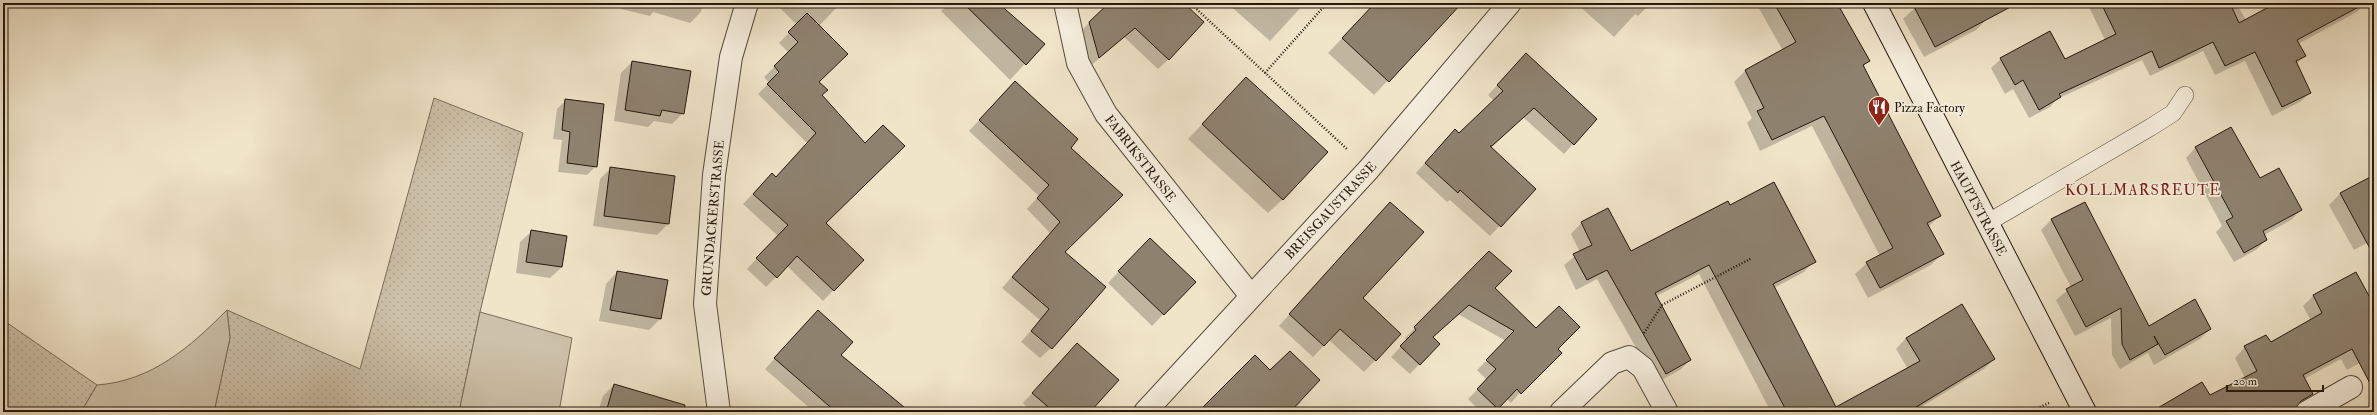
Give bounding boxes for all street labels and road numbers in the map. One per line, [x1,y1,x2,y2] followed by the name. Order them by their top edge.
[1101,112,1179,205] street label: FABRIKSTRASSE
[698,139,728,297] street label: GRUNDACKERSTRASSE
[1946,158,2010,259] street label: HAUPTSTRASSE
[1281,159,1380,263] street label: BREISGAUSTRASSE

